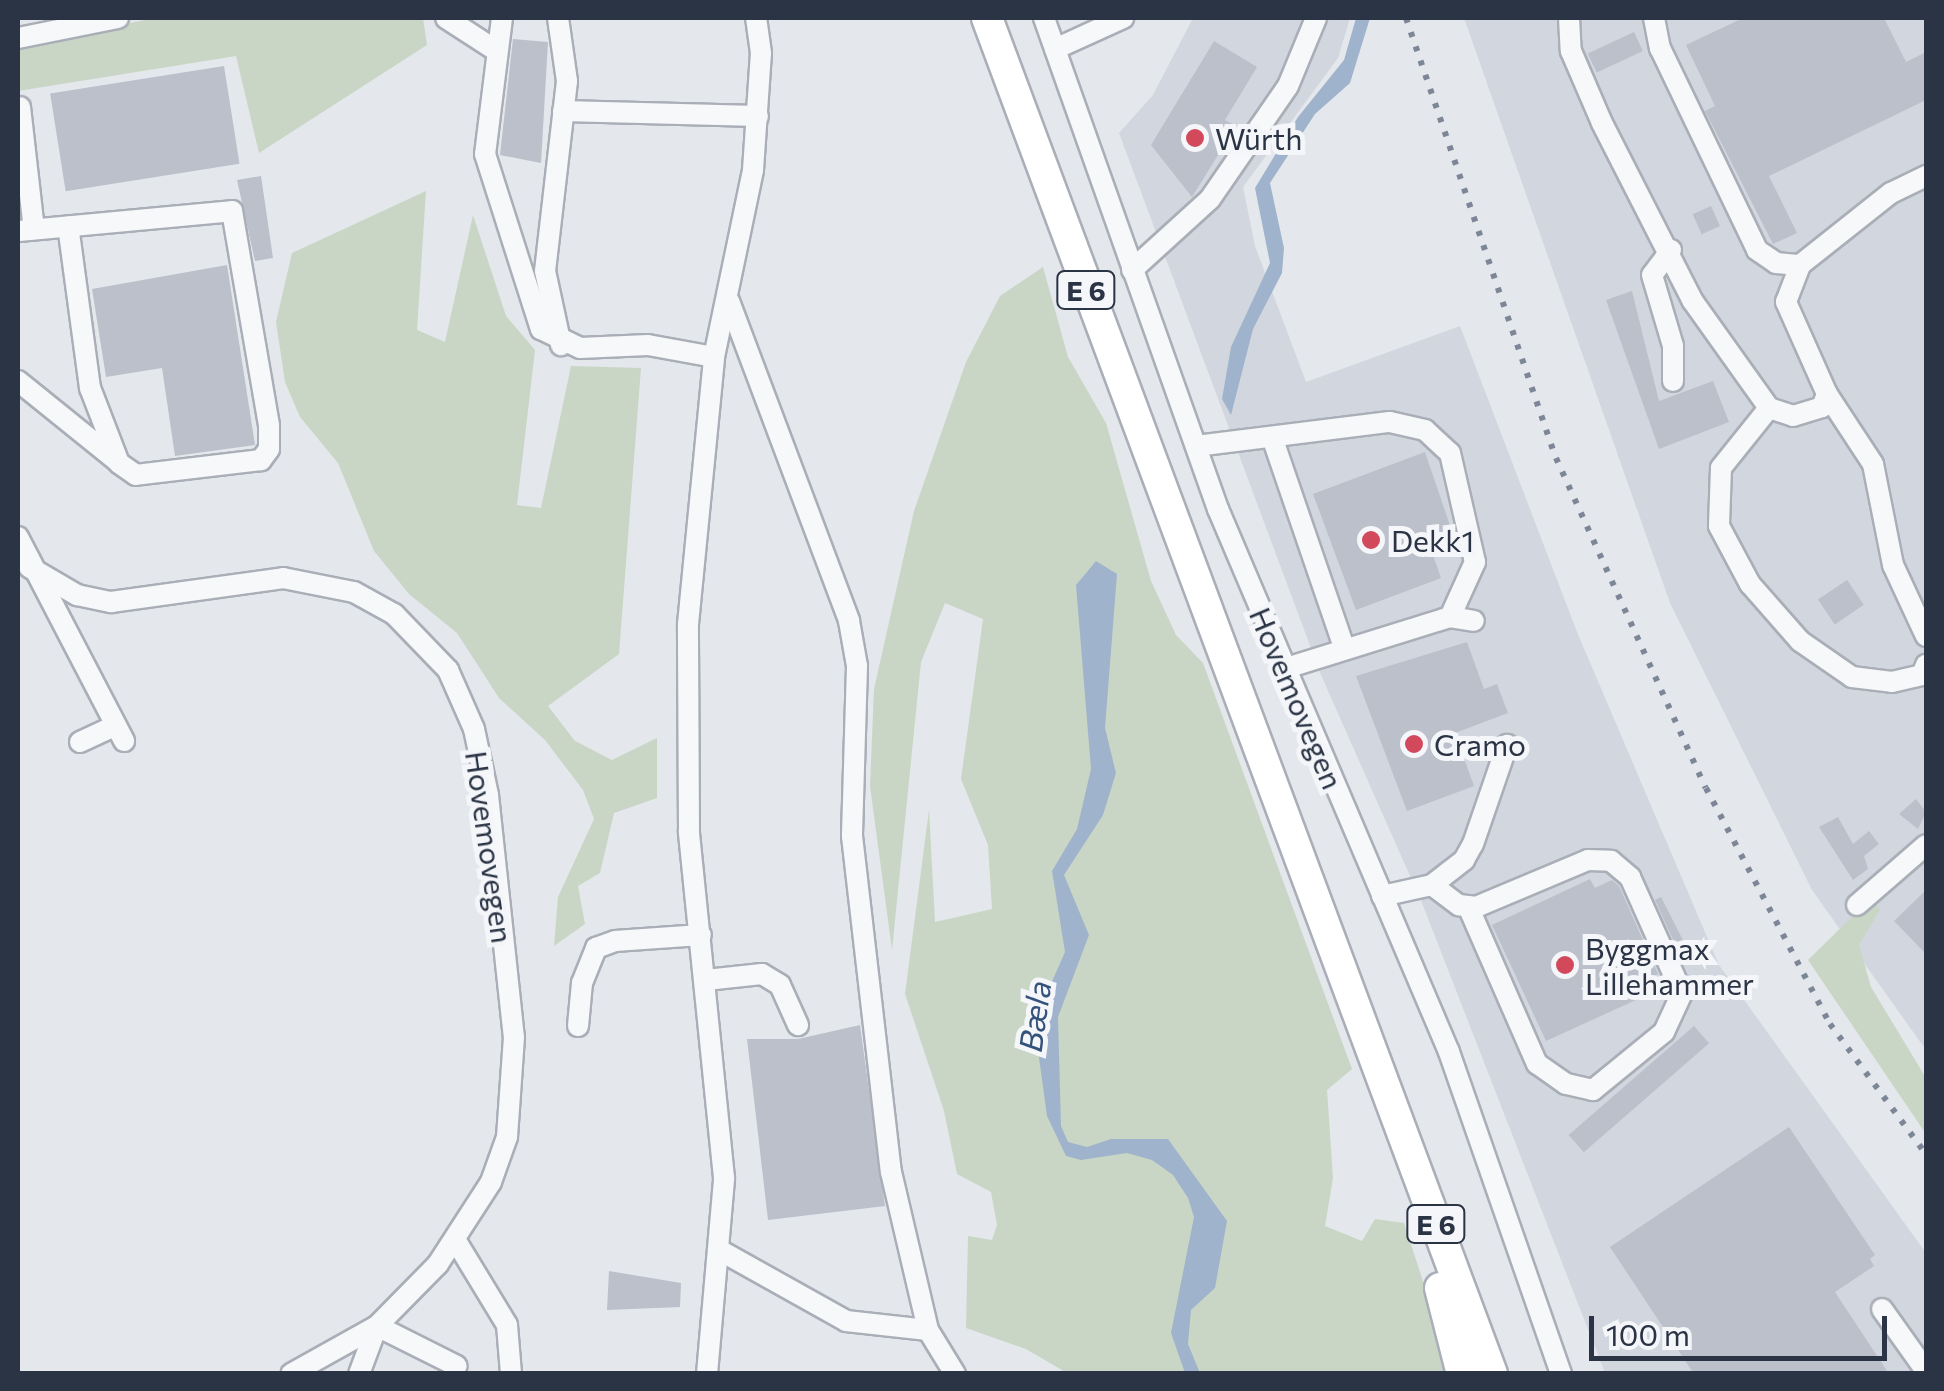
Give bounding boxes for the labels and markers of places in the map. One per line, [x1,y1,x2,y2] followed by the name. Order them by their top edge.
[1215,120,1302,156] place label: Würth
[1184,127,1206,149] marker: Würth
[1391,522,1474,558] place label: Dekk1
[1360,529,1382,551] marker: Dekk1
[1434,726,1526,762] place label: Cramo
[1403,733,1425,755] marker: Cramo
[1585,930,1754,1000] place label: Byggmax Lillehammer
[1554,954,1576,976] marker: Byggmax Lillehammer

